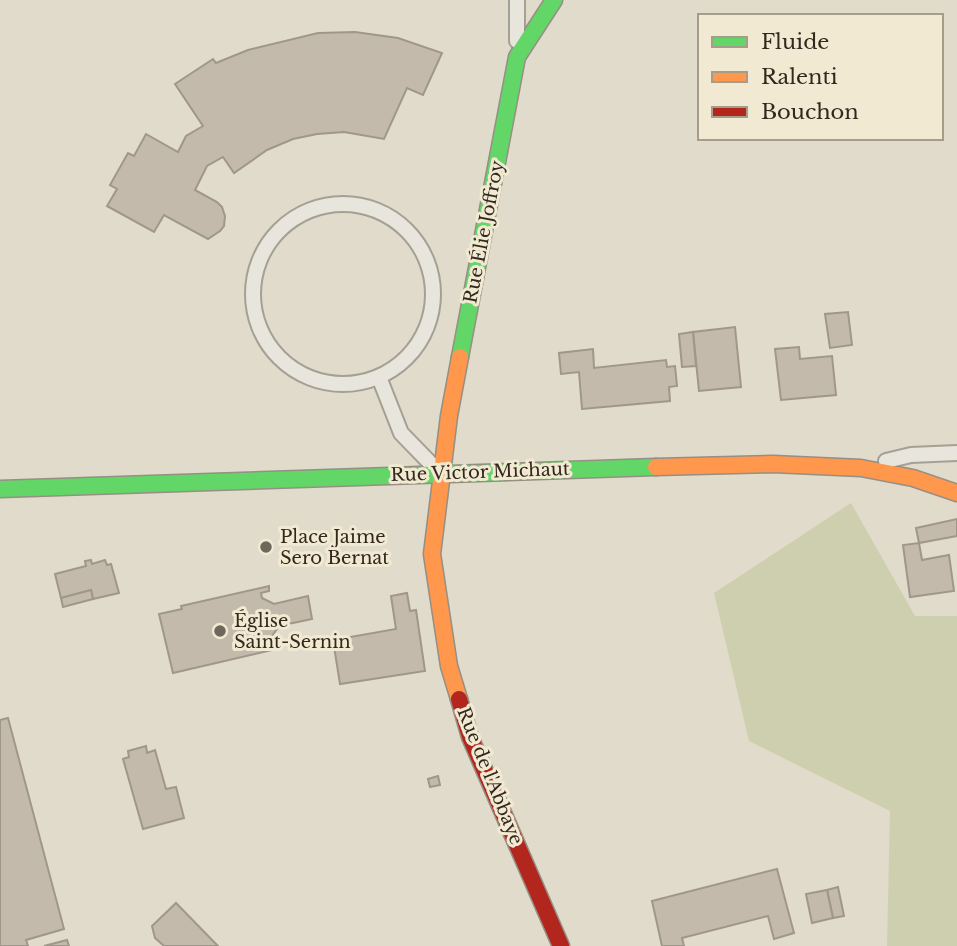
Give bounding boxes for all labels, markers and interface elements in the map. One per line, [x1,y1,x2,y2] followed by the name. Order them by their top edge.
[698,14,943,140] legend
[761,29,829,55] text: Fluide
[761,64,838,90] text: Ralenti
[761,99,859,125] text: Bouchon
[458,158,509,305] street label: Rue Élie Joffroy
[390,458,570,486] street label: Rue Victor Michaut
[280,526,389,569] place label: Place Jaime Sero Bernat
[258,539,274,555] marker: Place Jaime Sero Bernat
[234,609,351,653] place label: Église Saint-Sernin
[212,623,228,639] marker: Église Saint-Sernin
[452,704,528,848] street label: Rue de l'Abbaye

